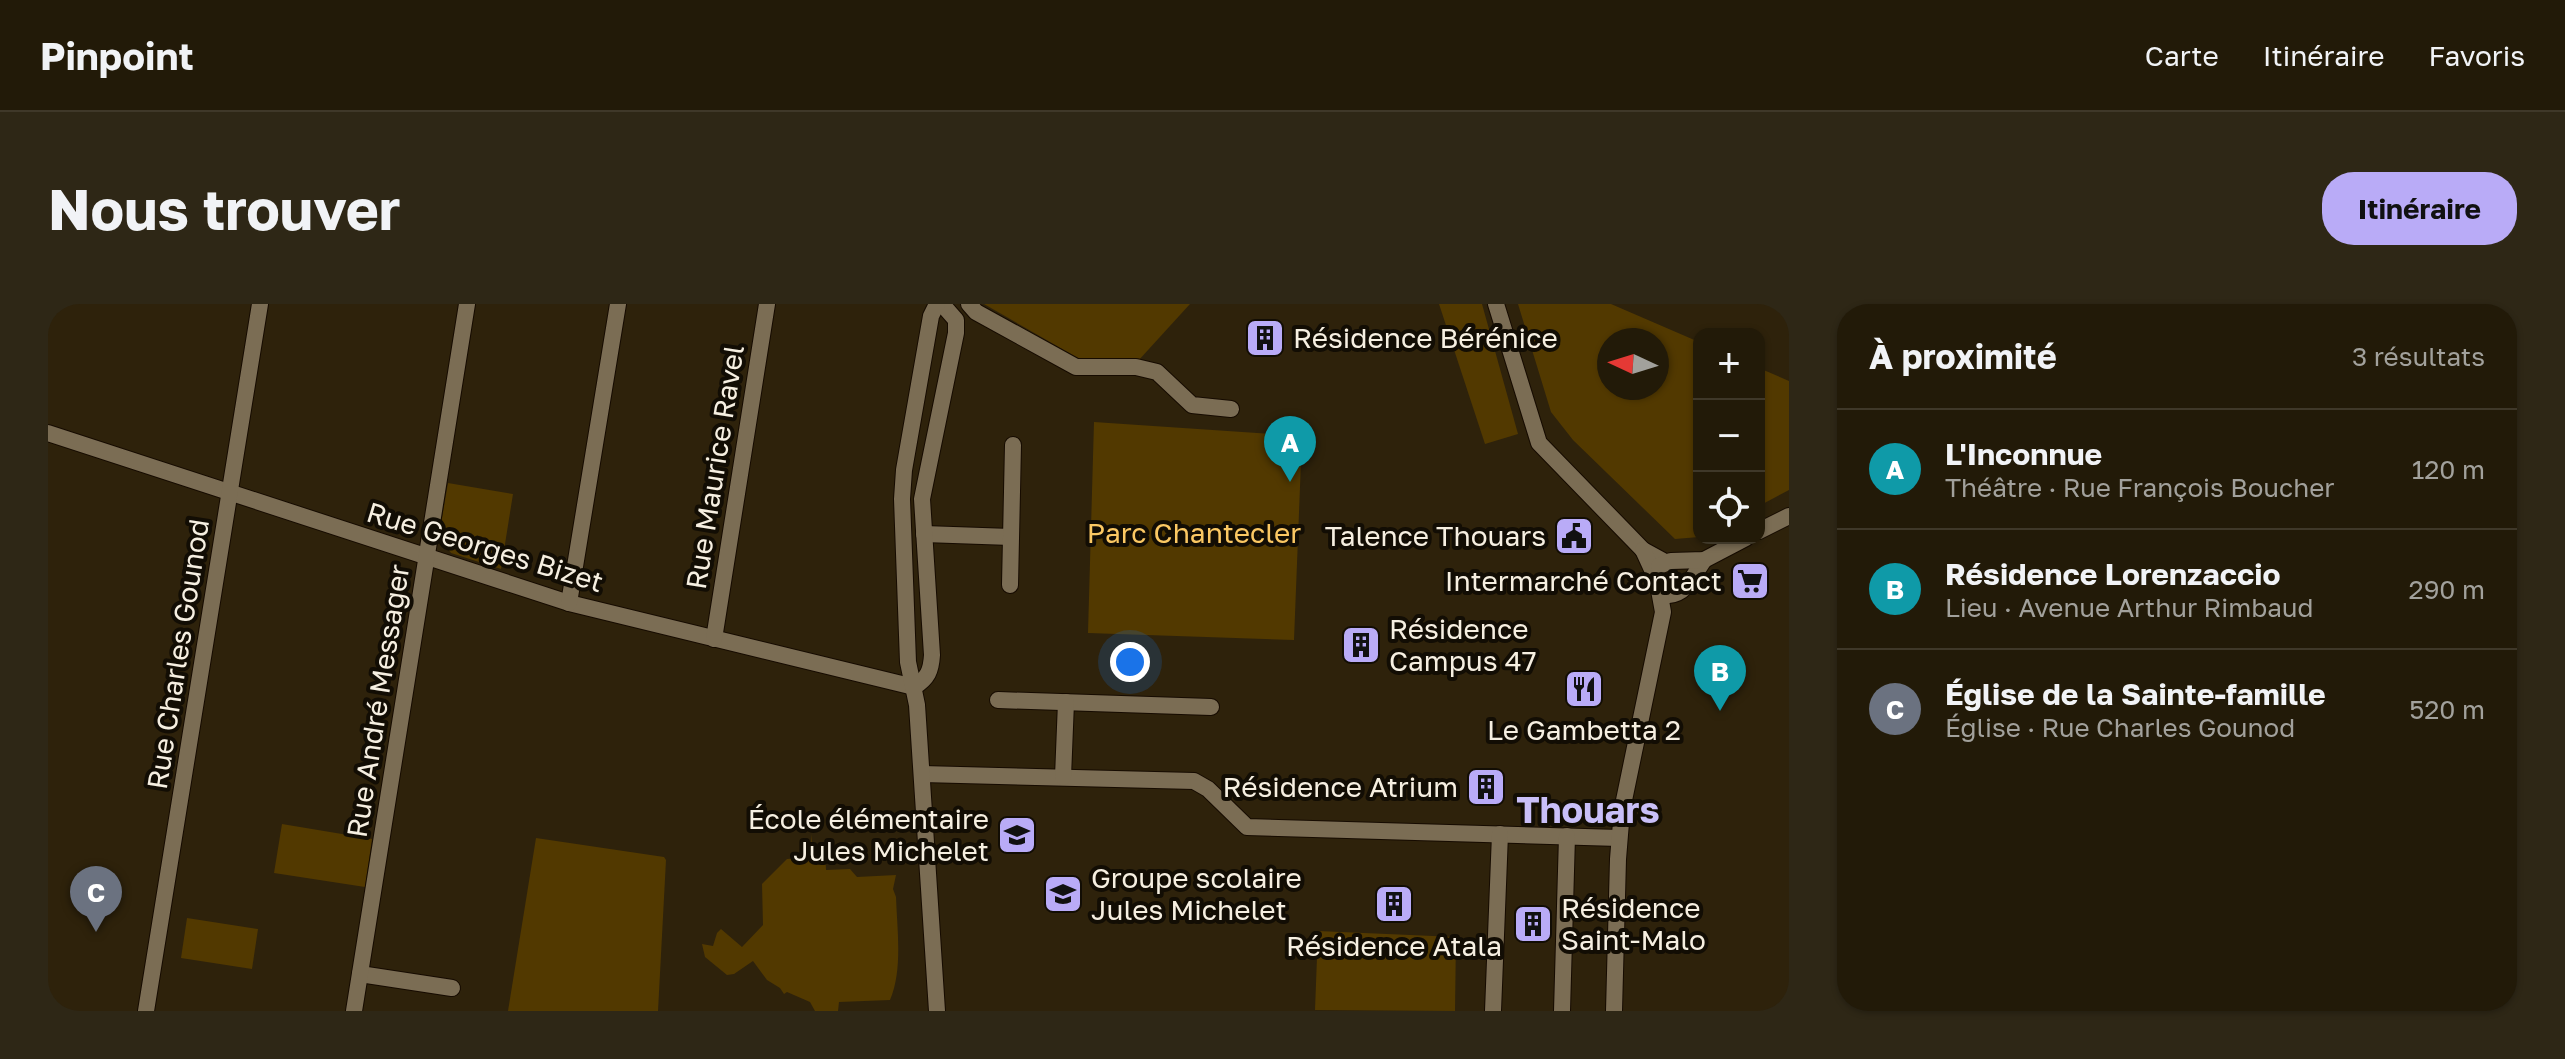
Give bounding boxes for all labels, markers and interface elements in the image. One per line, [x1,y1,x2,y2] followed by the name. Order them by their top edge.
[40,33,194,78] text: Pinpoint
[2145,39,2219,72] text: Carte
[2263,39,2384,72] text: Itinéraire
[2428,39,2525,72] text: Favoris
[2322,172,2517,245] button: Itinéraire
[48,175,401,242] text: Nous trouver
[1244,317,1286,359] building icon: Résidence Bérénice
[1293,321,1558,354] place label: Résidence Bérénice
[1597,328,1669,400] north arrow
[1693,328,1765,544] map controls
[1693,328,1765,400] button: +
[1869,336,2057,376] text: À proximité
[2352,341,2485,372] text: 3 résultats
[679,342,750,591] street label: Rue Maurice Ravel
[1693,400,1765,472] button: −
[1264,416,1316,482] pin: A
[1945,436,2102,472] text: L'Inconnue
[1886,454,1904,485] text: A
[2412,454,2485,485] text: 120 m
[1693,472,1765,544] button: locate
[1945,472,2334,503] text: Théâtre · Rue François Boucher
[363,495,607,598] street label: Rue Georges Bizet
[1553,515,1595,557] public building icon: Talence Thouars
[140,516,215,791] street label: Rue Charles Gounod
[1087,516,1301,549] park label: Parc Chantecler
[1325,519,1546,552] place label: Talence Thouars
[1945,556,2281,592] text: Résidence Lorenzaccio
[1729,560,1771,602] supermarket icon: Intermarché Contact
[340,562,415,840] street label: Rue André Messager
[1445,564,1722,597] place label: Intermarché Contact
[1886,574,1904,605] text: B
[2409,574,2485,605] text: 290 m
[1945,592,2314,623] text: Lieu · Avenue Arthur Rimbaud
[1389,612,1537,677] place label: Résidence Campus 47
[1340,624,1382,666] building icon: Résidence Campus 47
[1110,642,1150,682] your location
[1694,645,1746,711] pin: B
[1563,668,1605,710] restaurant icon: Le Gambetta 2
[1945,676,2326,712] text: Église de la Sainte-famille
[1886,694,1904,725] text: C
[2409,694,2485,725] text: 520 m
[1945,712,2295,743] text: Église · Rue Charles Gounod
[1487,713,1681,746] place label: Le Gambetta 2
[1465,766,1507,808] building icon: Résidence Atrium
[1222,770,1458,803] place label: Résidence Atrium
[1516,788,1660,831] district label: Thouars
[748,802,989,867] place label: École élémentaire Jules Michelet
[996,814,1038,856] school or university icon: École élémentaire Jules Michelet
[1091,861,1302,926] place label: Groupe scolaire Jules Michelet
[70,866,122,932] pin: C
[1042,873,1084,915] school or university icon: Groupe scolaire Jules Michelet
[1373,883,1415,925] building icon: Résidence Atala
[1561,891,1706,956] place label: Résidence Saint-Malo
[1512,903,1554,945] building icon: Résidence Saint-Malo
[1286,929,1502,962] place label: Résidence Atala

